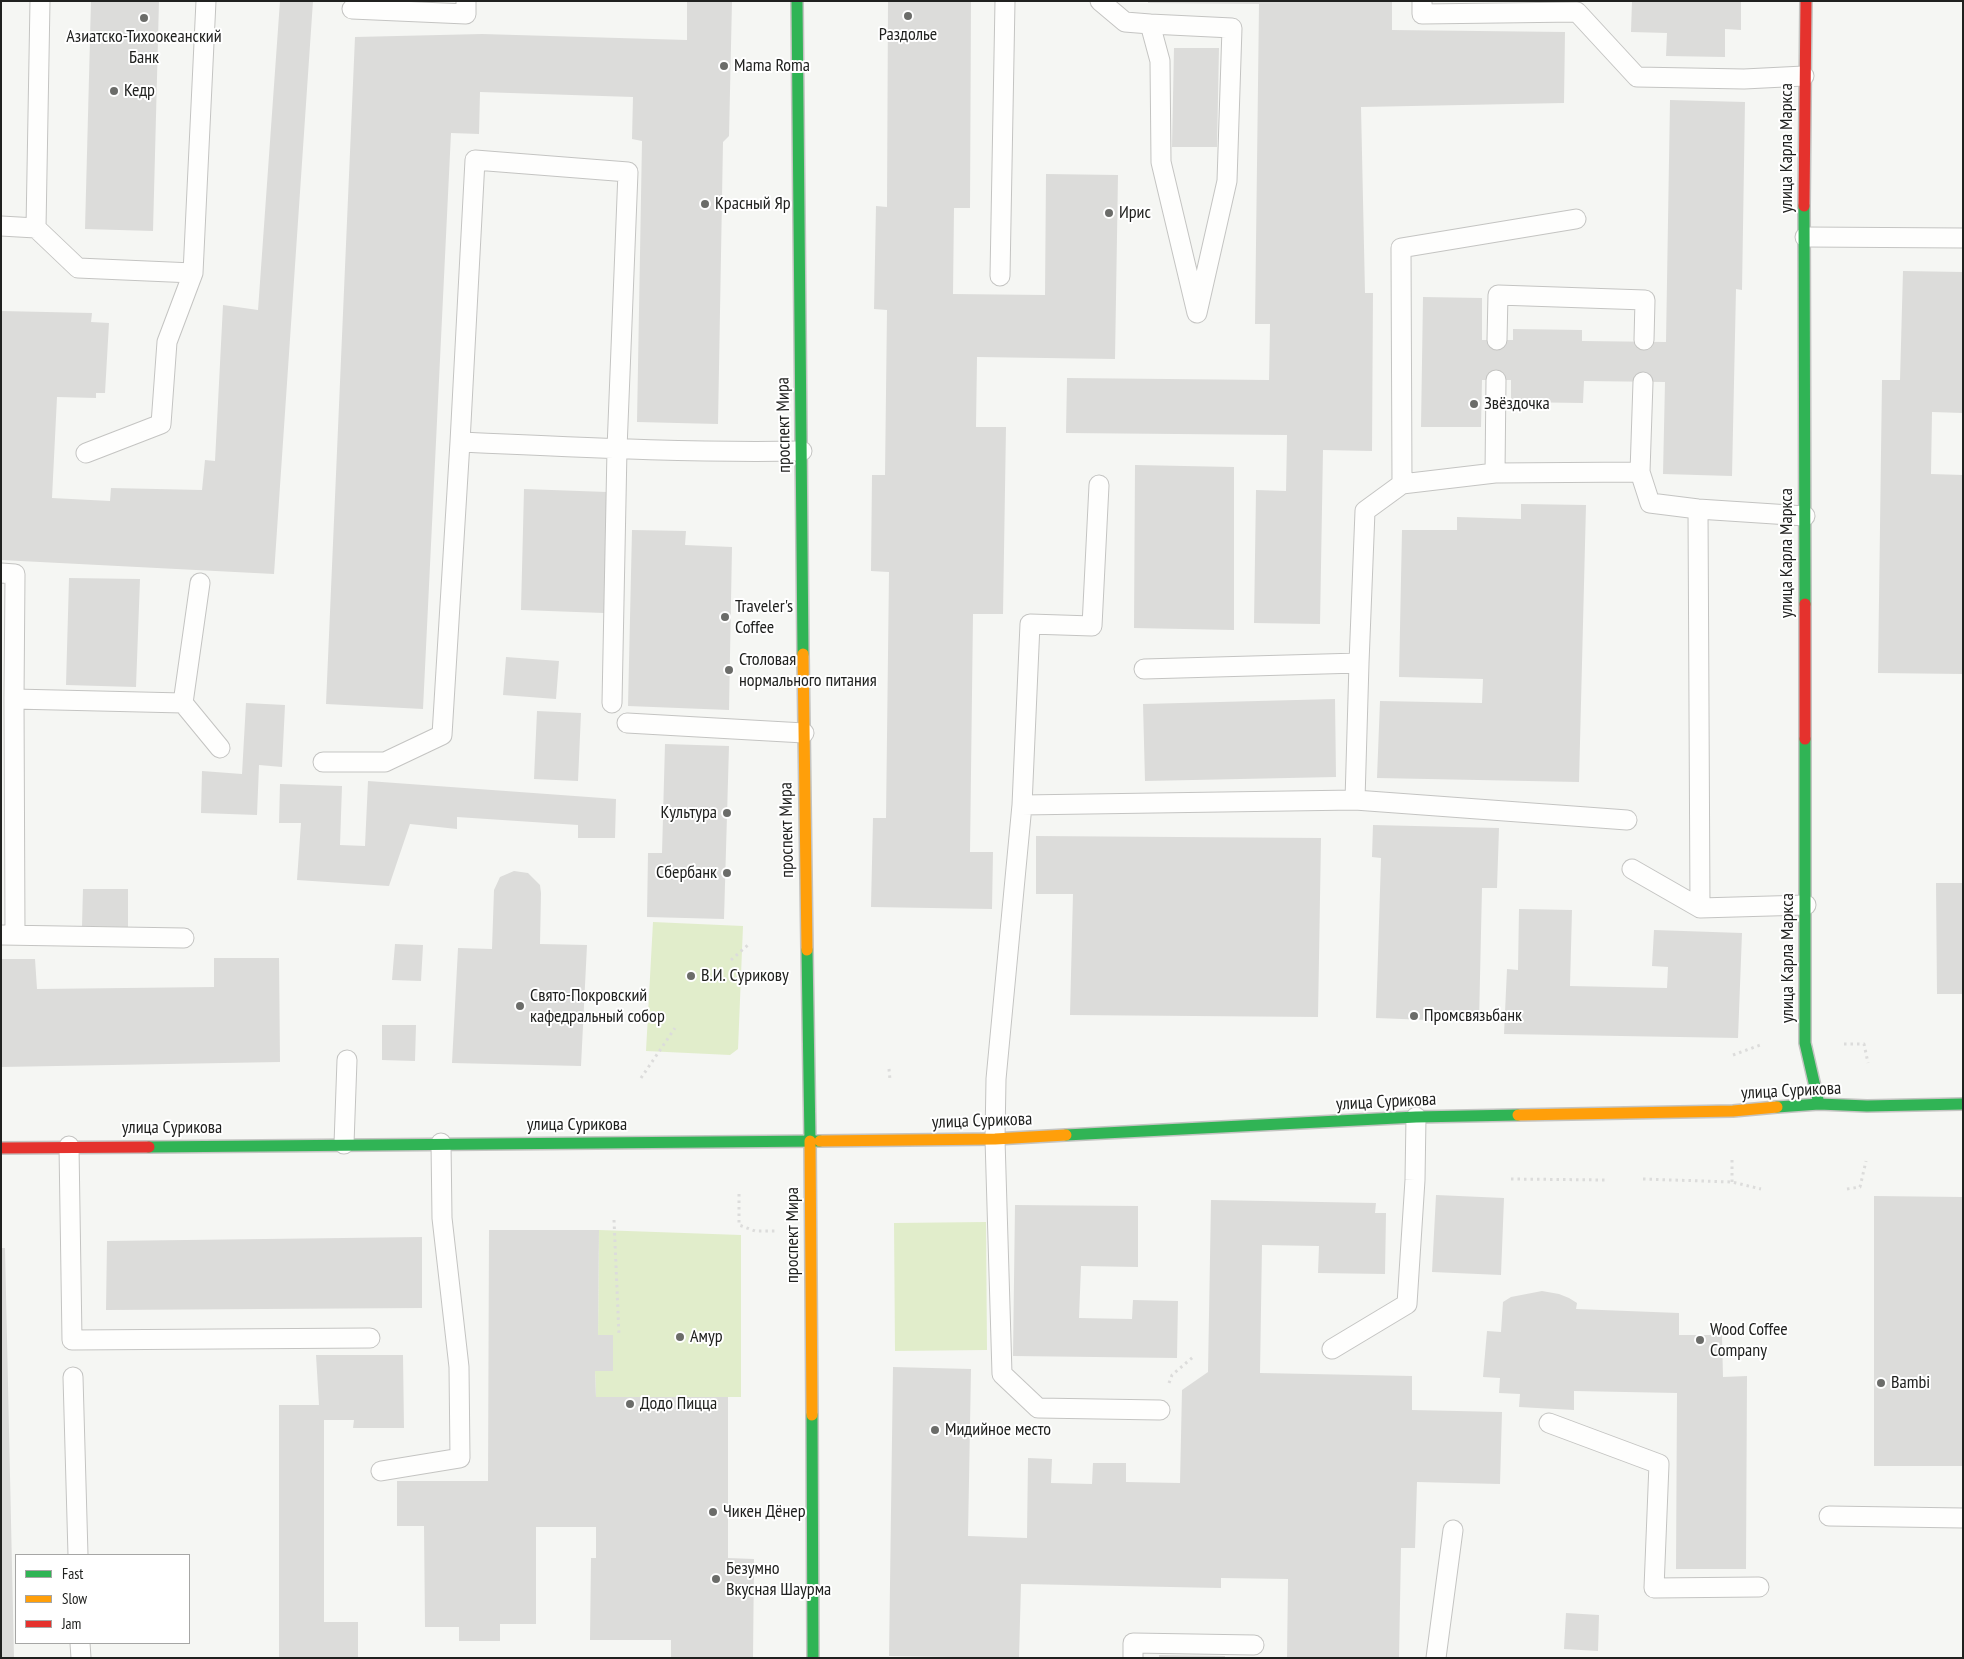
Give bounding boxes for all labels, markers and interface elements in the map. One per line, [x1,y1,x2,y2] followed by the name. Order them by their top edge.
[902,10,914,22] marker: Раздолье
[138,12,150,24] marker: Азиатско-Тихоокеанский Банк
[879,24,937,46] place label: Раздолье
[66,26,222,68] place label: Азиатско-Тихоокеанский Банк
[734,55,810,77] place label: Mama Roma
[718,60,730,72] marker: Mama Roma
[124,80,155,102] place label: Кедр
[1776,83,1798,213] street label: улица Карла Маркса
[108,85,120,97] marker: Кедр
[715,193,791,215] place label: Красный Яр
[699,198,711,210] marker: Красный Яр
[1119,202,1151,224] place label: Ирис
[1103,207,1115,219] marker: Ирис
[772,377,796,473] street label: проспект Мира
[1484,393,1550,415] place label: Звёздочка
[1468,398,1480,410] marker: Звёздочка
[1776,488,1798,618] street label: улица Карла Маркса
[735,596,793,638] place label: Traveler's Coffee
[719,611,731,623] marker: Traveler's Coffee
[739,649,877,692] place label: Столовая нормального питания
[723,664,735,676] marker: Столовая нормального питания
[775,782,799,878] street label: проспект Мира
[661,802,717,824] place label: Культура
[721,807,733,819] marker: Культура
[656,862,717,884] place label: Сбербанк
[721,867,733,879] marker: Сбербанк
[1777,893,1799,1023] street label: улица Карла Маркса
[701,965,789,987] place label: В.И. Сурикову
[685,970,697,982] marker: В.И. Сурикову
[530,985,665,1028] place label: Свято-Покровский кафедральный собор
[514,1000,526,1012] marker: Свято-Покровский кафедральный собор
[1424,1005,1522,1027] place label: Промсвязьбанк
[1408,1010,1420,1022] marker: Промсвязьбанк
[1740,1078,1842,1104] street label: улица Сурикова
[1335,1089,1437,1115] street label: улица Сурикова
[931,1108,1033,1134] street label: улица Сурикова
[527,1114,627,1136] street label: улица Сурикова
[122,1117,222,1139] street label: улица Сурикова
[782,1187,804,1283] street label: проспект Мира
[1710,1319,1788,1362] place label: Wood Coffee Company
[690,1326,723,1348] place label: Амур
[674,1331,686,1343] marker: Амур
[1694,1334,1706,1346] marker: Wood Coffee Company
[1891,1372,1930,1394] place label: Bambi
[1875,1377,1887,1389] marker: Bambi
[640,1393,717,1415] place label: Додо Пицца
[624,1398,636,1410] marker: Додо Пицца
[945,1419,1051,1441] place label: Мидийное место
[929,1424,941,1436] marker: Мидийное место
[723,1501,806,1523] place label: Чикен Дёнер
[707,1506,719,1518] marker: Чикен Дёнер
[15,1554,190,1644] legend
[726,1558,831,1600] place label: Безумно Вкусная Шаурма
[62,1564,83,1583] text: Fast
[710,1573,722,1585] marker: Безумно Вкусная Шаурма
[62,1589,87,1608] text: Slow
[62,1614,81,1633] text: Jam

